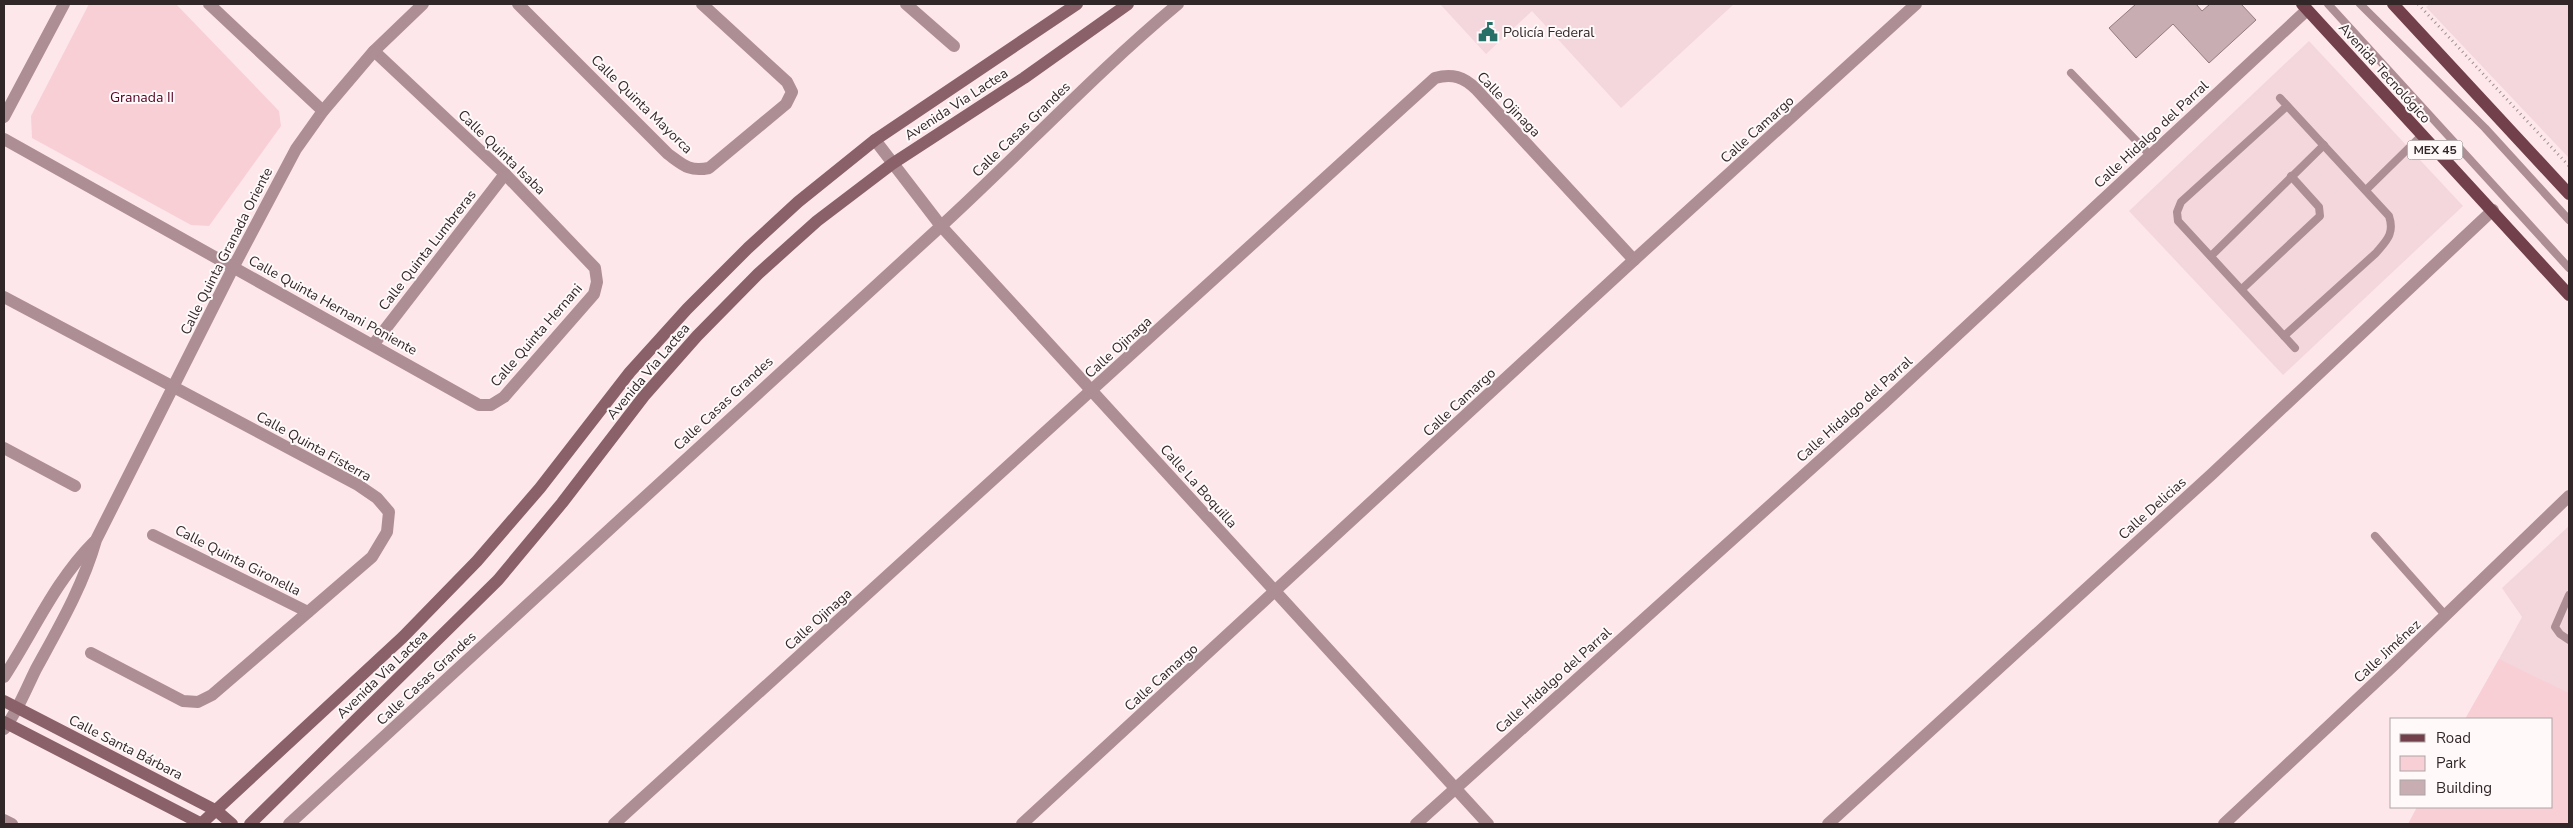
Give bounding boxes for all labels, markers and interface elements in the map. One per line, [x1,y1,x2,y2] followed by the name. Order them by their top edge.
[2334,19,2435,128] street label: Avenida Tecnológico
[1477,21,1499,43] public building icon: Policía Federal
[1503,23,1595,42] place label: Policía Federal
[587,51,697,158] street label: Calle Quinta Mayorca
[901,64,1012,145] street label: Avenida Via Lactea
[1473,67,1545,141] street label: Calle Ojinaga
[2090,76,2213,192] street label: Calle Hidalgo del Parral
[968,77,1075,181] street label: Calle Casas Grandes
[110,88,174,107] park label: Granada II
[1716,91,1798,167] street label: Calle Camargo
[454,106,550,199] street label: Calle Quinta Isaba
[2408,140,2462,160] road number: MEX 45
[176,164,277,338] street label: Calle Quinta Granada Oriente
[374,186,481,315] street label: Calle Quinta Lumbreras
[245,251,420,360] street label: Calle Quinta Hernani Poniente
[486,280,587,391] street label: Calle Quinta Hernani
[1081,312,1156,383] street label: Calle Ojinaga
[603,319,694,423] street label: Avenida Via Lactea
[669,352,777,455] street label: Calle Casas Grandes
[1792,352,1917,467] street label: Calle Hidalgo del Parral
[1419,364,1500,441] street label: Calle Camargo
[253,407,375,486] street label: Calle Quinta Fisterra
[1156,440,1241,532] street label: Calle La Boquilla
[2114,473,2190,544] street label: Calle Delicias
[172,520,304,600] street label: Calle Quinta Gironella
[781,584,856,655] street label: Calle Ojinaga
[2350,615,2425,687] street label: Calle Jiménez
[1491,623,1616,738] street label: Calle Hidalgo del Parral
[333,626,432,723] street label: Avenida Via Lactea
[372,627,480,730] street label: Calle Casas Grandes
[1120,639,1202,715] street label: Calle Camargo
[65,710,186,784] street label: Calle Santa Bárbara
[2390,718,2553,808] legend
[2436,728,2471,748] text: Road
[2436,753,2466,773] text: Park
[2436,778,2492,798] text: Building

